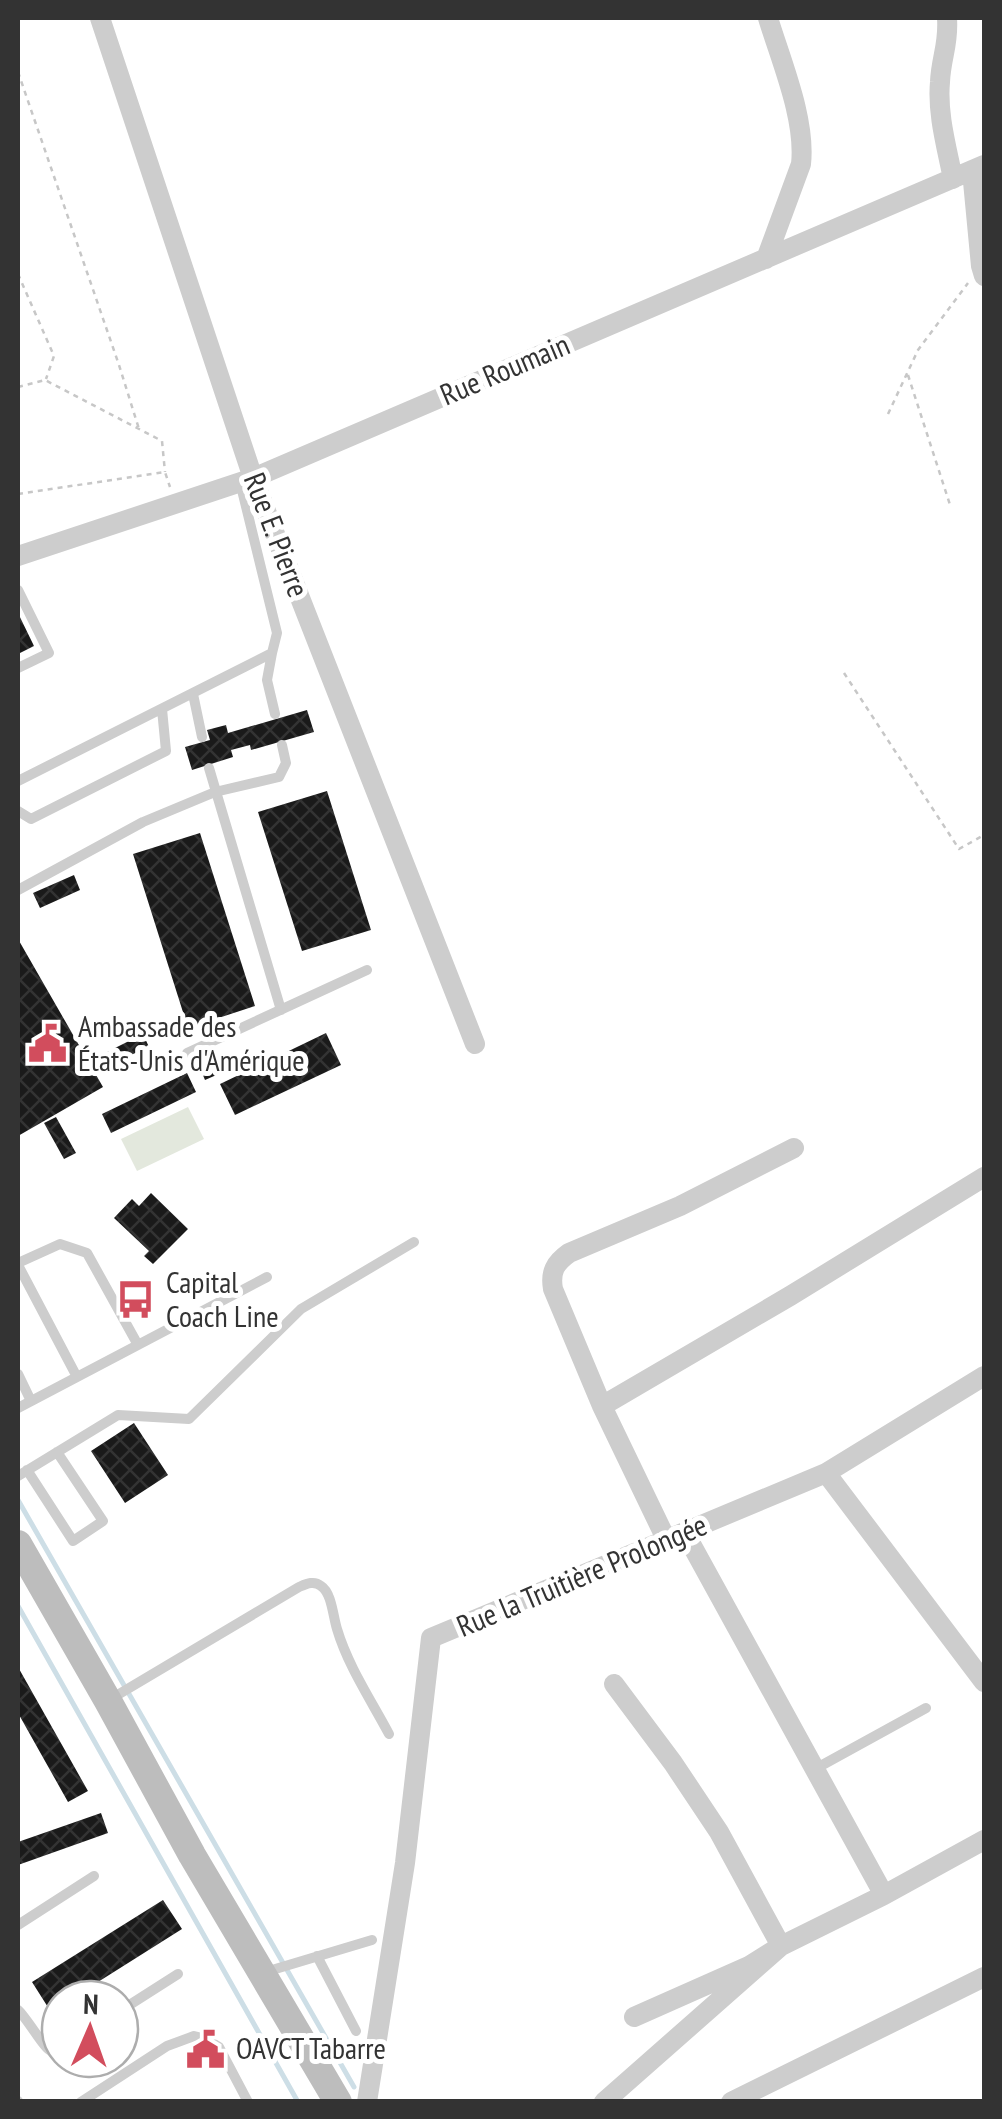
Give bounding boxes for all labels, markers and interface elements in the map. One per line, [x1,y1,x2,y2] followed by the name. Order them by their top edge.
[434,324,575,413] street label: Rue Roumain
[236,467,319,602] street label: Rue E. Pierre
[78,1006,305,1079] place label: Ambassade des États-Unis d'Amérique
[27,1023,69,1065] public building icon: Ambassade des États-Unis d'Amérique
[166,1262,279,1335] place label: Capital Coach Line
[115,1279,157,1321] bus stop icon: Capital Coach Line
[450,1504,712,1645] street label: Rue la Truitière Prolongée
[40,1979,140,2079] north arrow
[83,1985,99,2022] text: N
[185,2028,227,2070] public building icon: OAVCT Tabarre
[236,2028,386,2067] place label: OAVCT Tabarre

